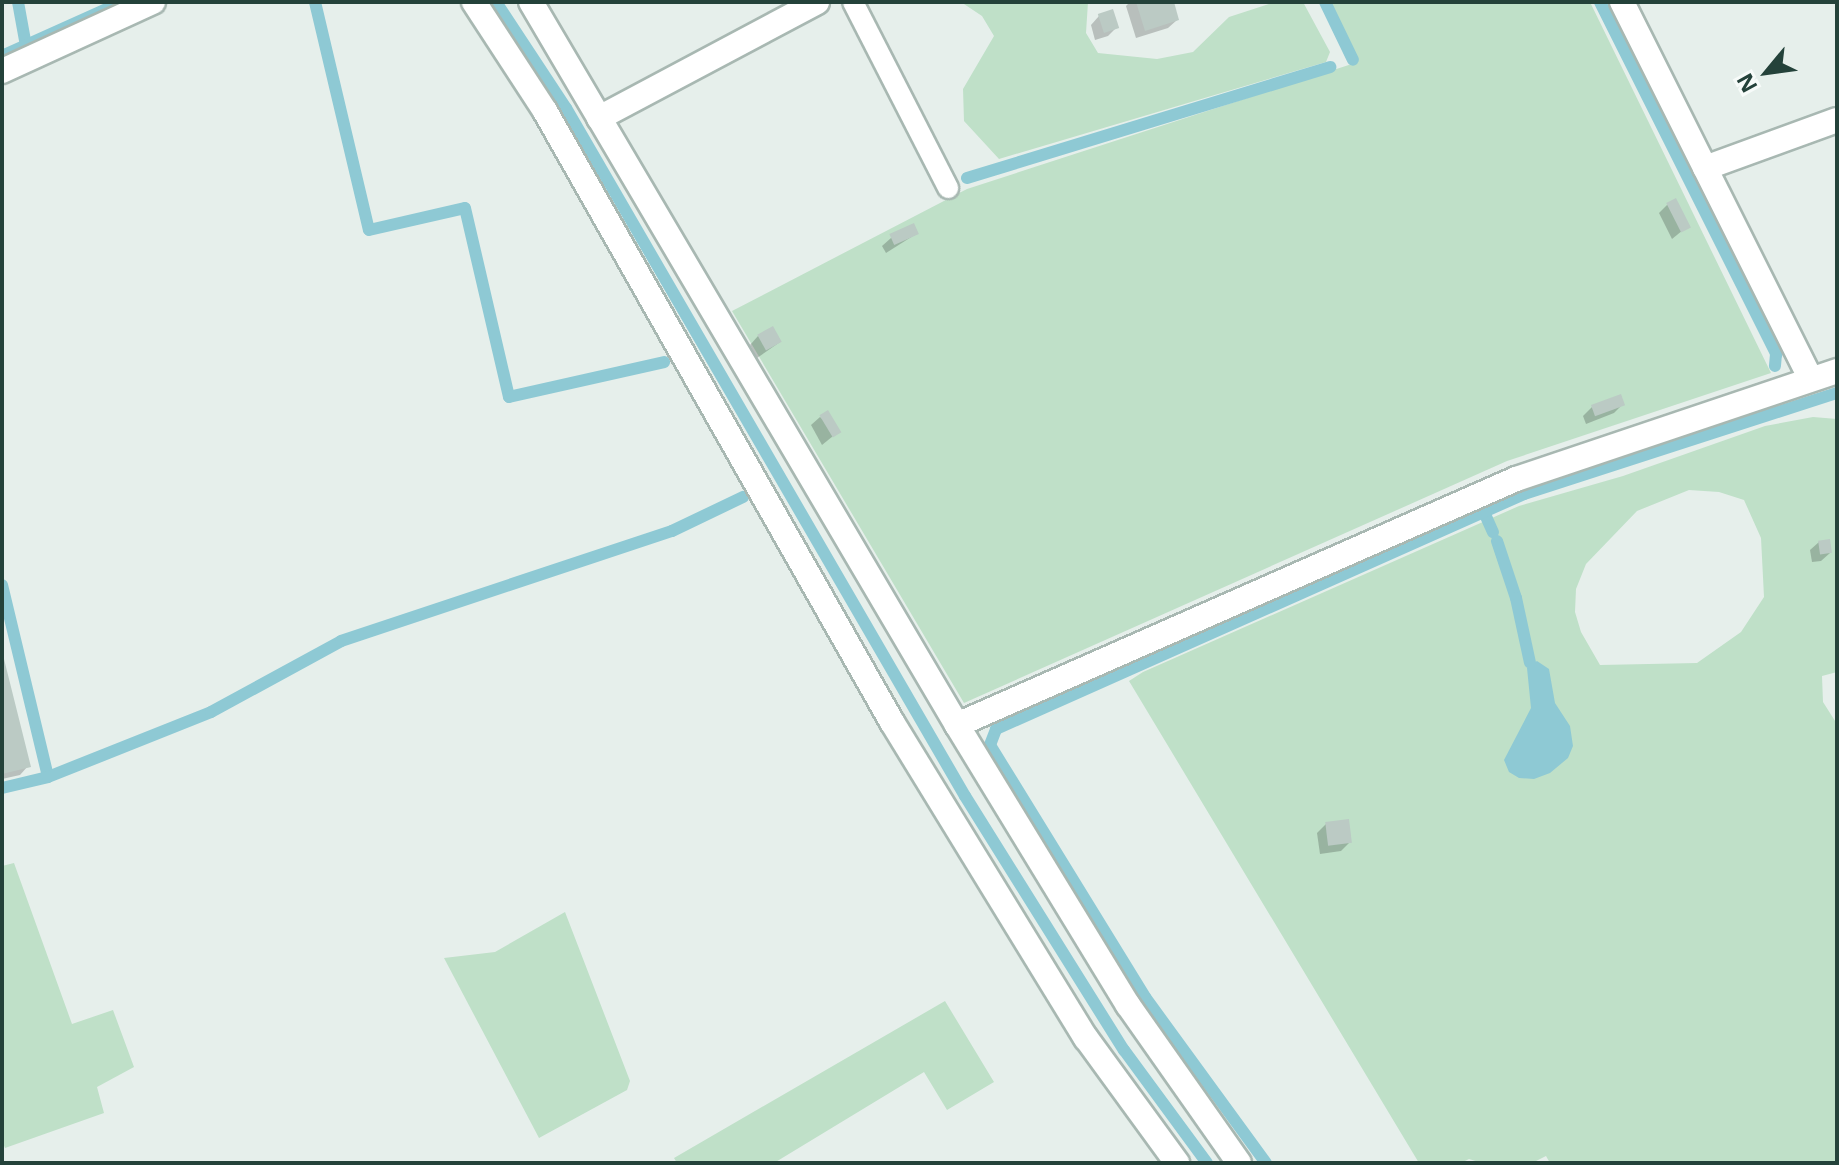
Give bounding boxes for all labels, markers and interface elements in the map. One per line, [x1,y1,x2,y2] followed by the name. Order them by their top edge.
[1727,32,1807,112] north arrow
[1729,69,1763,99] text: N

